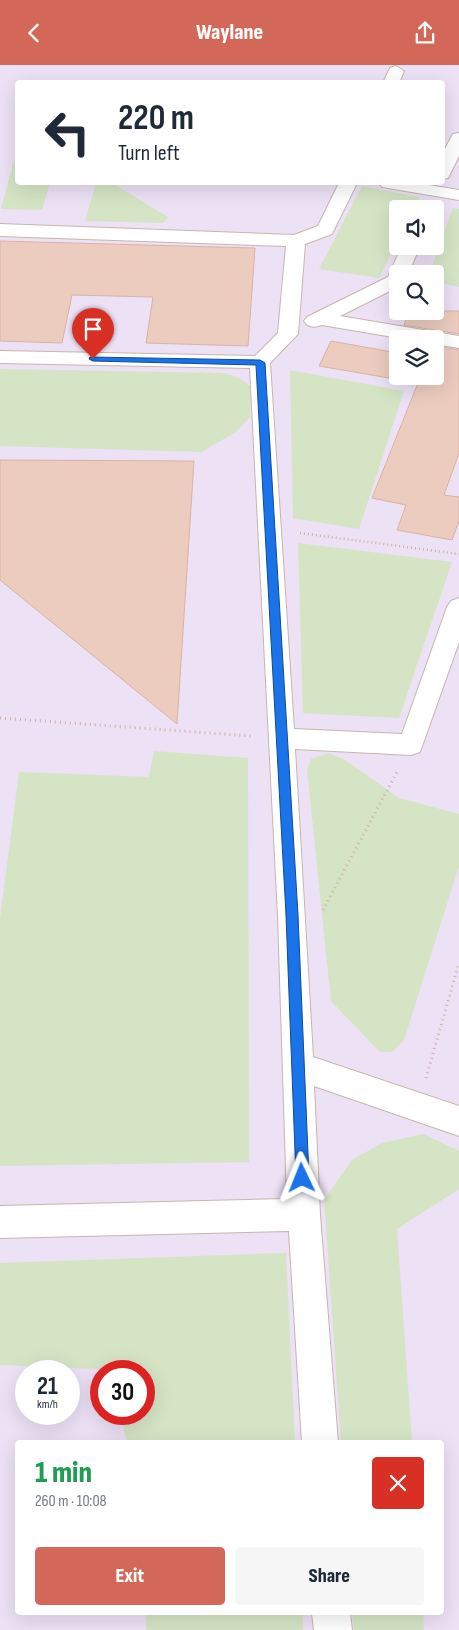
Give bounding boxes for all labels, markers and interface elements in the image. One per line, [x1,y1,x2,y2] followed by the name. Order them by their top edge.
[20,19,48,47] icon: back
[196,19,263,46] text: Waylane
[411,19,439,47] icon: share
[118,97,194,140] text: 220 m
[35,100,100,165] icon: left
[118,140,180,167] text: Turn left
[389,200,444,385] map controls
[389,200,444,255] button: sound
[389,265,444,320] button: search
[72,308,114,359] pin
[79,315,107,343] icon: arrive
[389,330,444,385] button: layers
[275,1151,327,1203] position arrow
[90,1360,155,1425] speed limit sign: 30
[37,1371,58,1402] text: 21
[37,1397,58,1412] text: km/h
[35,1455,92,1491] text: 1 min
[372,1457,424,1509] button: close
[35,1492,107,1511] text: 260 m · 10:08
[35,1547,225,1605] button: Exit
[235,1547,424,1605] button: Share

